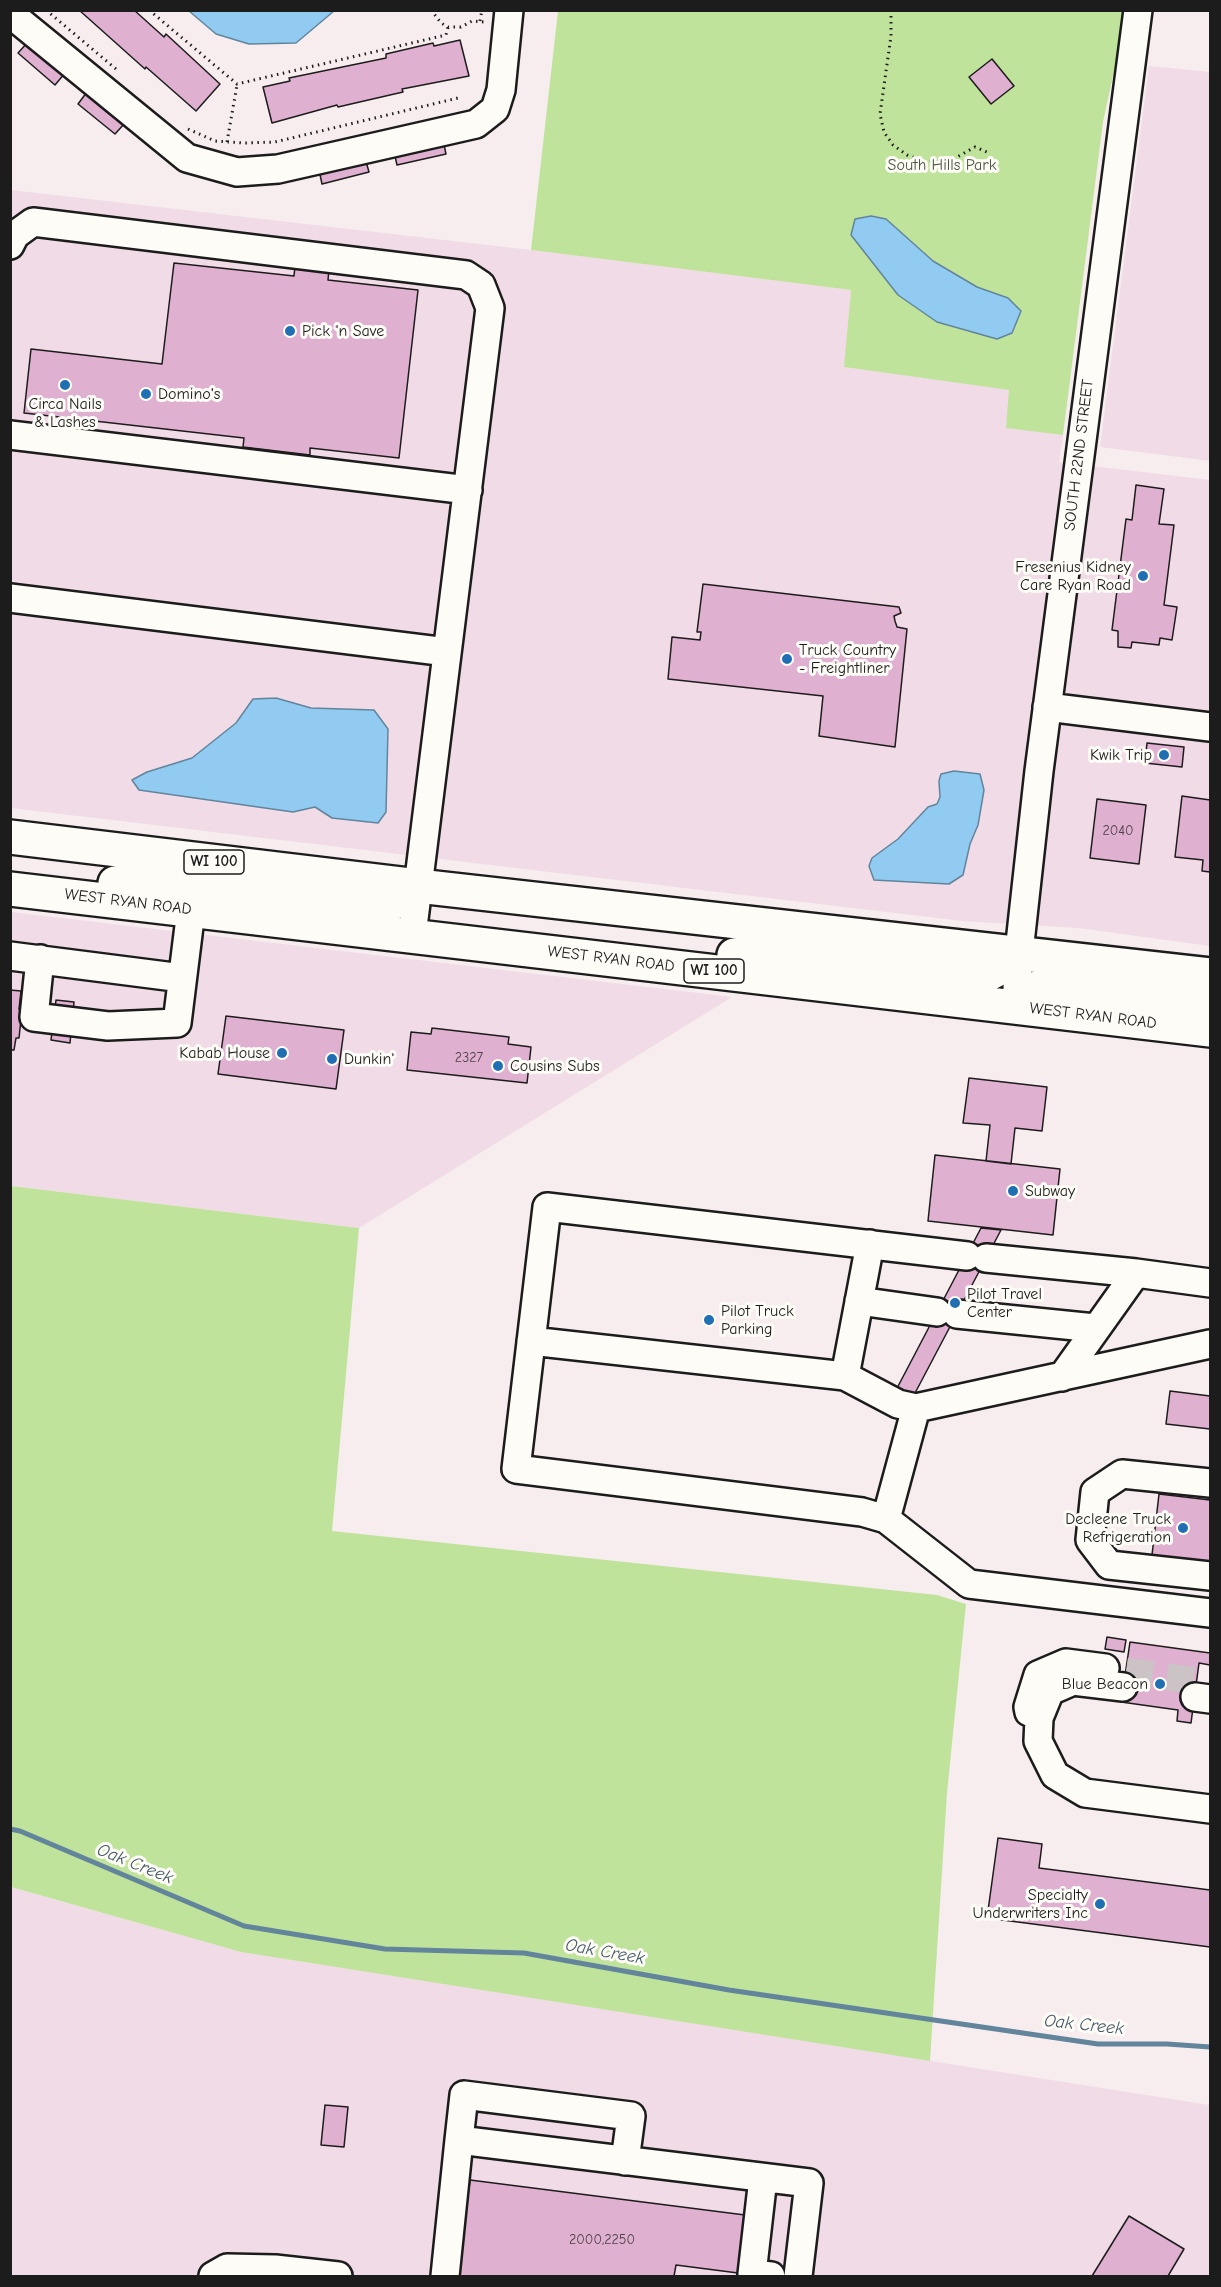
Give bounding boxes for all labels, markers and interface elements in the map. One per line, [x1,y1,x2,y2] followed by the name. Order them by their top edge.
[888,155,996,175] park label: South Hills Park
[302,321,384,341] place label: Pick 'n Save
[283,324,297,338] marker: Pick 'n Save
[58,378,72,392] marker: Circa Nails & Lashes
[1060,378,1098,532] street label: SOUTH 22ND STREET
[158,384,220,404] place label: Domino's
[139,387,153,401] marker: Domino's
[28,394,102,432] place label: Circa Nails & Lashes
[1015,557,1131,595] place label: Fresenius Kidney Care Ryan Road
[1136,569,1150,583] marker: Fresenius Kidney Care Ryan Road
[799,640,896,678] place label: Truck Country - Freightliner
[780,652,794,666] marker: Truck Country - Freightliner
[1090,745,1152,765] place label: Kwik Trip
[1157,748,1171,762] marker: Kwik Trip
[1102,823,1134,839] house number: 2040
[184,850,244,874] road number: WI 100
[63,885,193,919] street label: WEST RYAN ROAD
[546,942,676,976] street label: WEST RYAN ROAD
[684,959,744,983] road number: WI 100
[1028,999,1158,1033] street label: WEST RYAN ROAD
[179,1043,270,1063] place label: Kabab House
[275,1046,289,1060] marker: Kabab House
[344,1049,394,1069] place label: Dunkin'
[455,1050,483,1066] house number: 2327
[325,1052,339,1066] marker: Dunkin'
[510,1056,600,1076] place label: Cousins Subs
[491,1059,505,1073] marker: Cousins Subs
[1025,1181,1075,1201] place label: Subway
[1006,1184,1020,1198] marker: Subway
[967,1284,1042,1322] place label: Pilot Travel Center
[948,1296,962,1310] marker: Pilot Travel Center
[721,1301,794,1339] place label: Pilot Truck Parking
[702,1313,716,1327] marker: Pilot Truck Parking
[1065,1509,1171,1547] place label: Decleene Truck Refrigeration
[1176,1521,1190,1535] marker: Decleene Truck Refrigeration
[1062,1674,1148,1694] place label: Blue Beacon
[1153,1677,1167,1691] marker: Blue Beacon
[94,1839,176,1889] water label: Oak Creek
[972,1885,1088,1923] place label: Specialty Underwriters Inc
[1093,1897,1107,1911] marker: Specialty Underwriters Inc
[564,1934,646,1970] water label: Oak Creek
[1043,2010,1125,2040] water label: Oak Creek
[569,2232,635,2248] house number: 2000,2250

